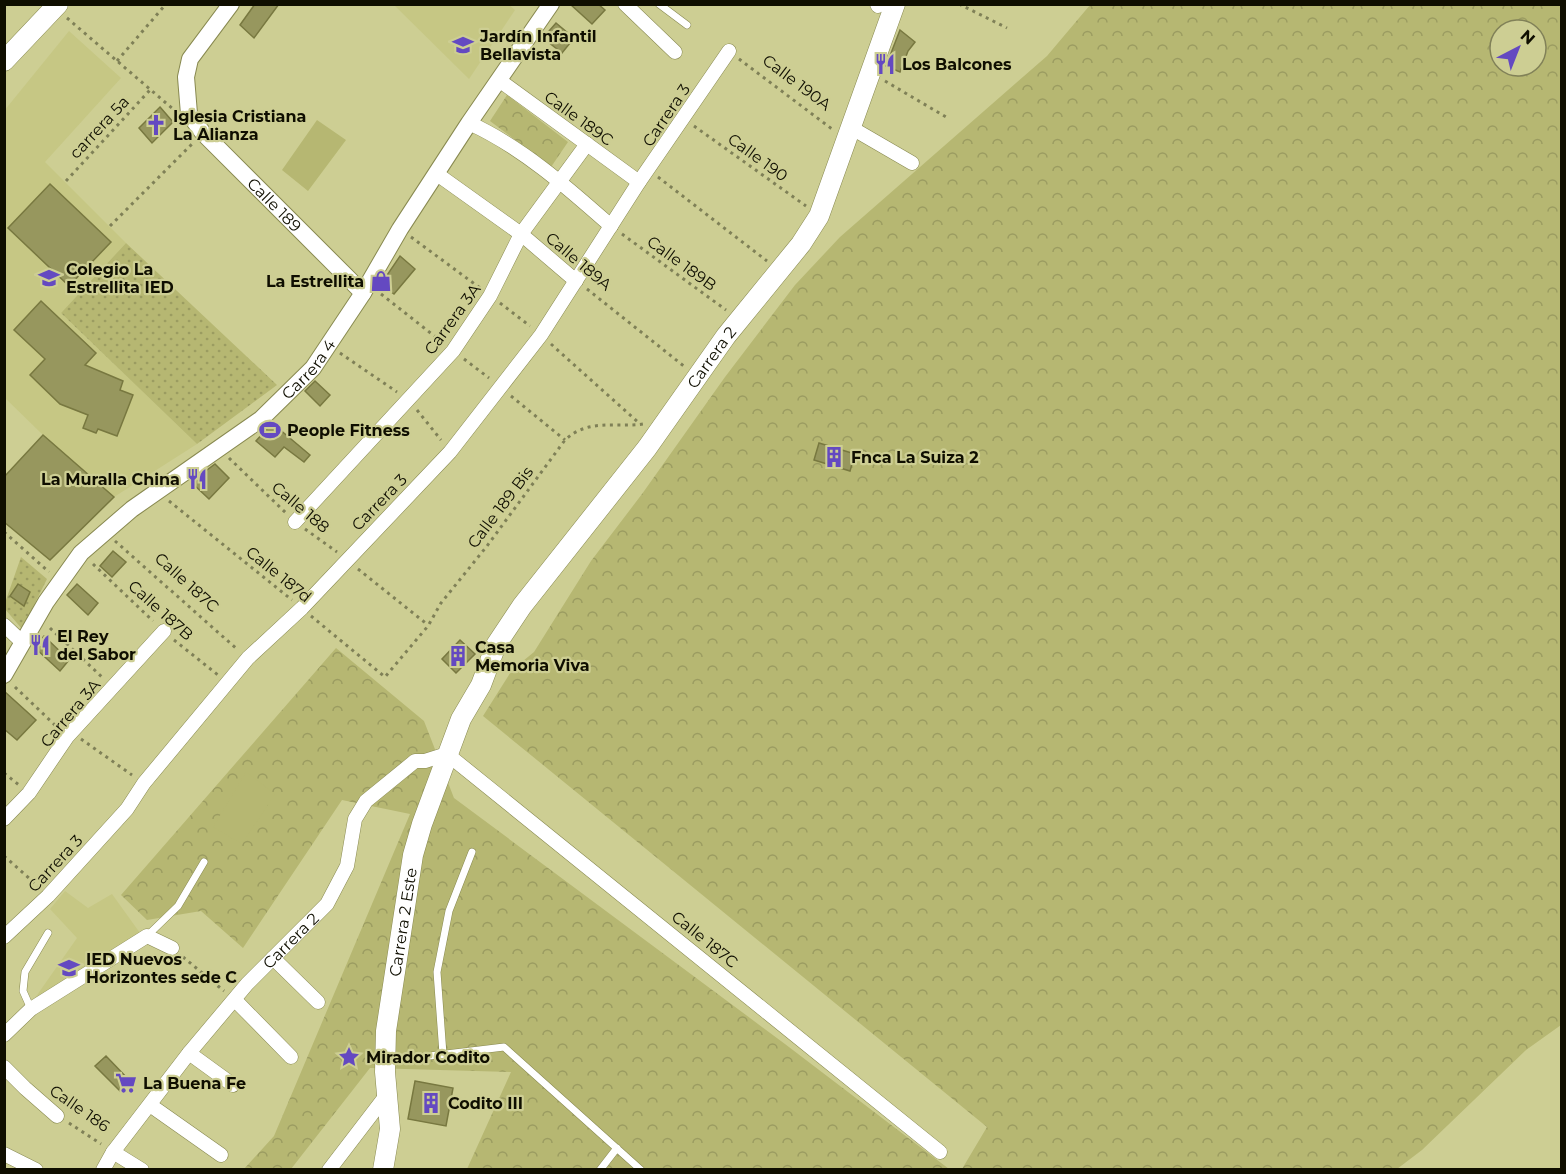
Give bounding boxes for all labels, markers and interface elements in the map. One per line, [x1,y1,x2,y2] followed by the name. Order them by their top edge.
[1488,18,1548,78] north arrow
[1517,26,1539,49] text: N
[479,27,597,64] place label: Jardín Infantil Bellavista
[451,33,475,57] school or university icon: Jardín Infantil Bellavista
[759,51,835,115] street label: Calle 190A
[873,52,897,76] restaurant icon: Los Balcones
[902,55,1012,74] place label: Los Balcones
[639,80,694,150] street label: Carrera 3
[541,87,617,150] street label: Calle 189C
[66,92,133,163] street label: carrera 5a
[173,107,306,144] place label: Iglesia Cristiana La Alianza
[144,113,168,137] church icon: Iglesia Cristiana La Alianza
[724,129,791,185] street label: Calle 190
[243,174,305,236] street label: Calle 189
[542,228,616,295] street label: Calle 189A
[643,232,720,295] street label: Calle 189B
[66,260,174,297] place label: Colegio La Estrellita IED
[37,266,61,290] school or university icon: Colegio La Estrellita IED
[369,269,393,293] shop icon: La Estrellita
[266,272,364,291] place label: La Estrellita
[420,280,485,358] street label: Carrera 3A
[683,323,740,392] street label: Carrera 2
[278,336,340,403] street label: Carrera 4
[258,418,282,442] sports icon: People Fitness
[287,421,410,440] place label: People Fitness
[822,445,846,469] building icon: Fnca La Suiza 2
[851,448,979,467] place label: Fnca La Suiza 2
[464,463,537,552] street label: Calle 189 Bis
[185,467,209,491] restaurant icon: La Muralla China
[41,470,180,489] place label: La Muralla China
[348,470,411,535] street label: Carrera 3
[268,478,333,537] street label: Calle 188
[242,542,315,607] street label: Calle 187d
[151,549,223,616] street label: Calle 187C
[124,576,197,644] street label: Calle 187B
[57,627,136,664] place label: El Rey del Sabor
[28,633,52,657] restaurant icon: El Rey del Sabor
[475,638,590,675] place label: Casa Memoria Viva
[446,644,470,668] building icon: Casa Memoria Viva
[37,675,105,751] street label: Carrera 3A
[24,831,87,896] street label: Carrera 3
[385,866,421,978] street label: Carrera 2 Este
[668,907,742,972] street label: Calle 187C
[259,909,323,973] street label: Carrera 2
[86,950,237,987] place label: IED Nuevos Horizontes sede C
[57,956,81,980] school or university icon: IED Nuevos Horizontes sede C
[337,1045,361,1069] place icon: Mirador Codito
[366,1048,490,1067] place label: Mirador Codito
[114,1071,138,1095] supermarket icon: La Buena Fe
[143,1074,246,1093] place label: La Buena Fe
[46,1081,114,1136] street label: Calle 186
[419,1091,443,1115] building icon: Codito III
[448,1094,523,1113] place label: Codito III

